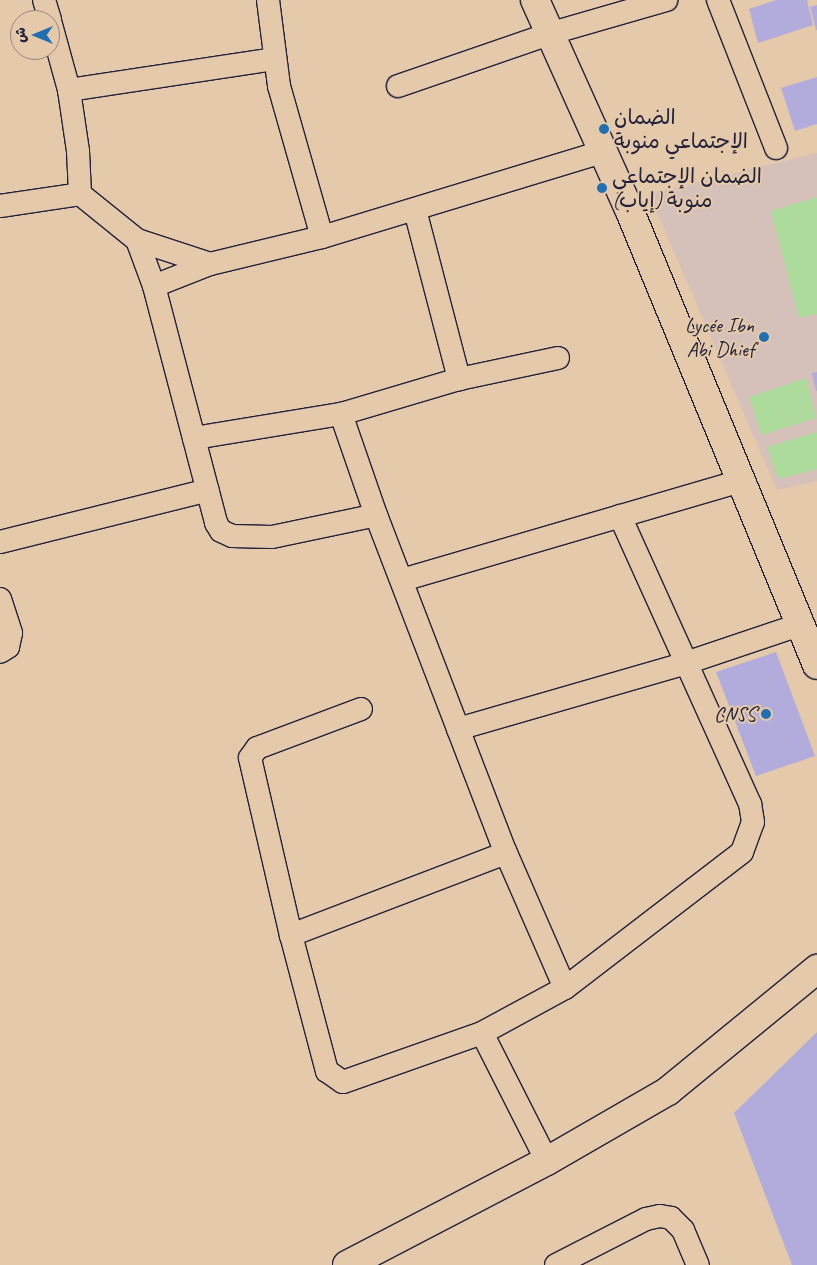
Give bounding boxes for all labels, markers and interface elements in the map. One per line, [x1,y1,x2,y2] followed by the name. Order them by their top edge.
[10,10,60,60] north arrow
[12,27,29,43] text: ش
[614,104,748,154] place label: الضمان الإجتماعي منوبة
[598,123,610,135] marker: الضمان الإجتماعي منوبة
[612,163,762,213] place label: الضمان الإجتماعي منوبة (إياب)
[596,182,608,194] marker: الضمان الإجتماعي منوبة (إياب)
[685,312,754,362] place label: Lycée Ibn Abi Dhief
[758,331,770,343] marker: Lycée Ibn Abi Dhief
[714,701,756,727] place label: CNSS
[760,708,772,720] marker: CNSS

